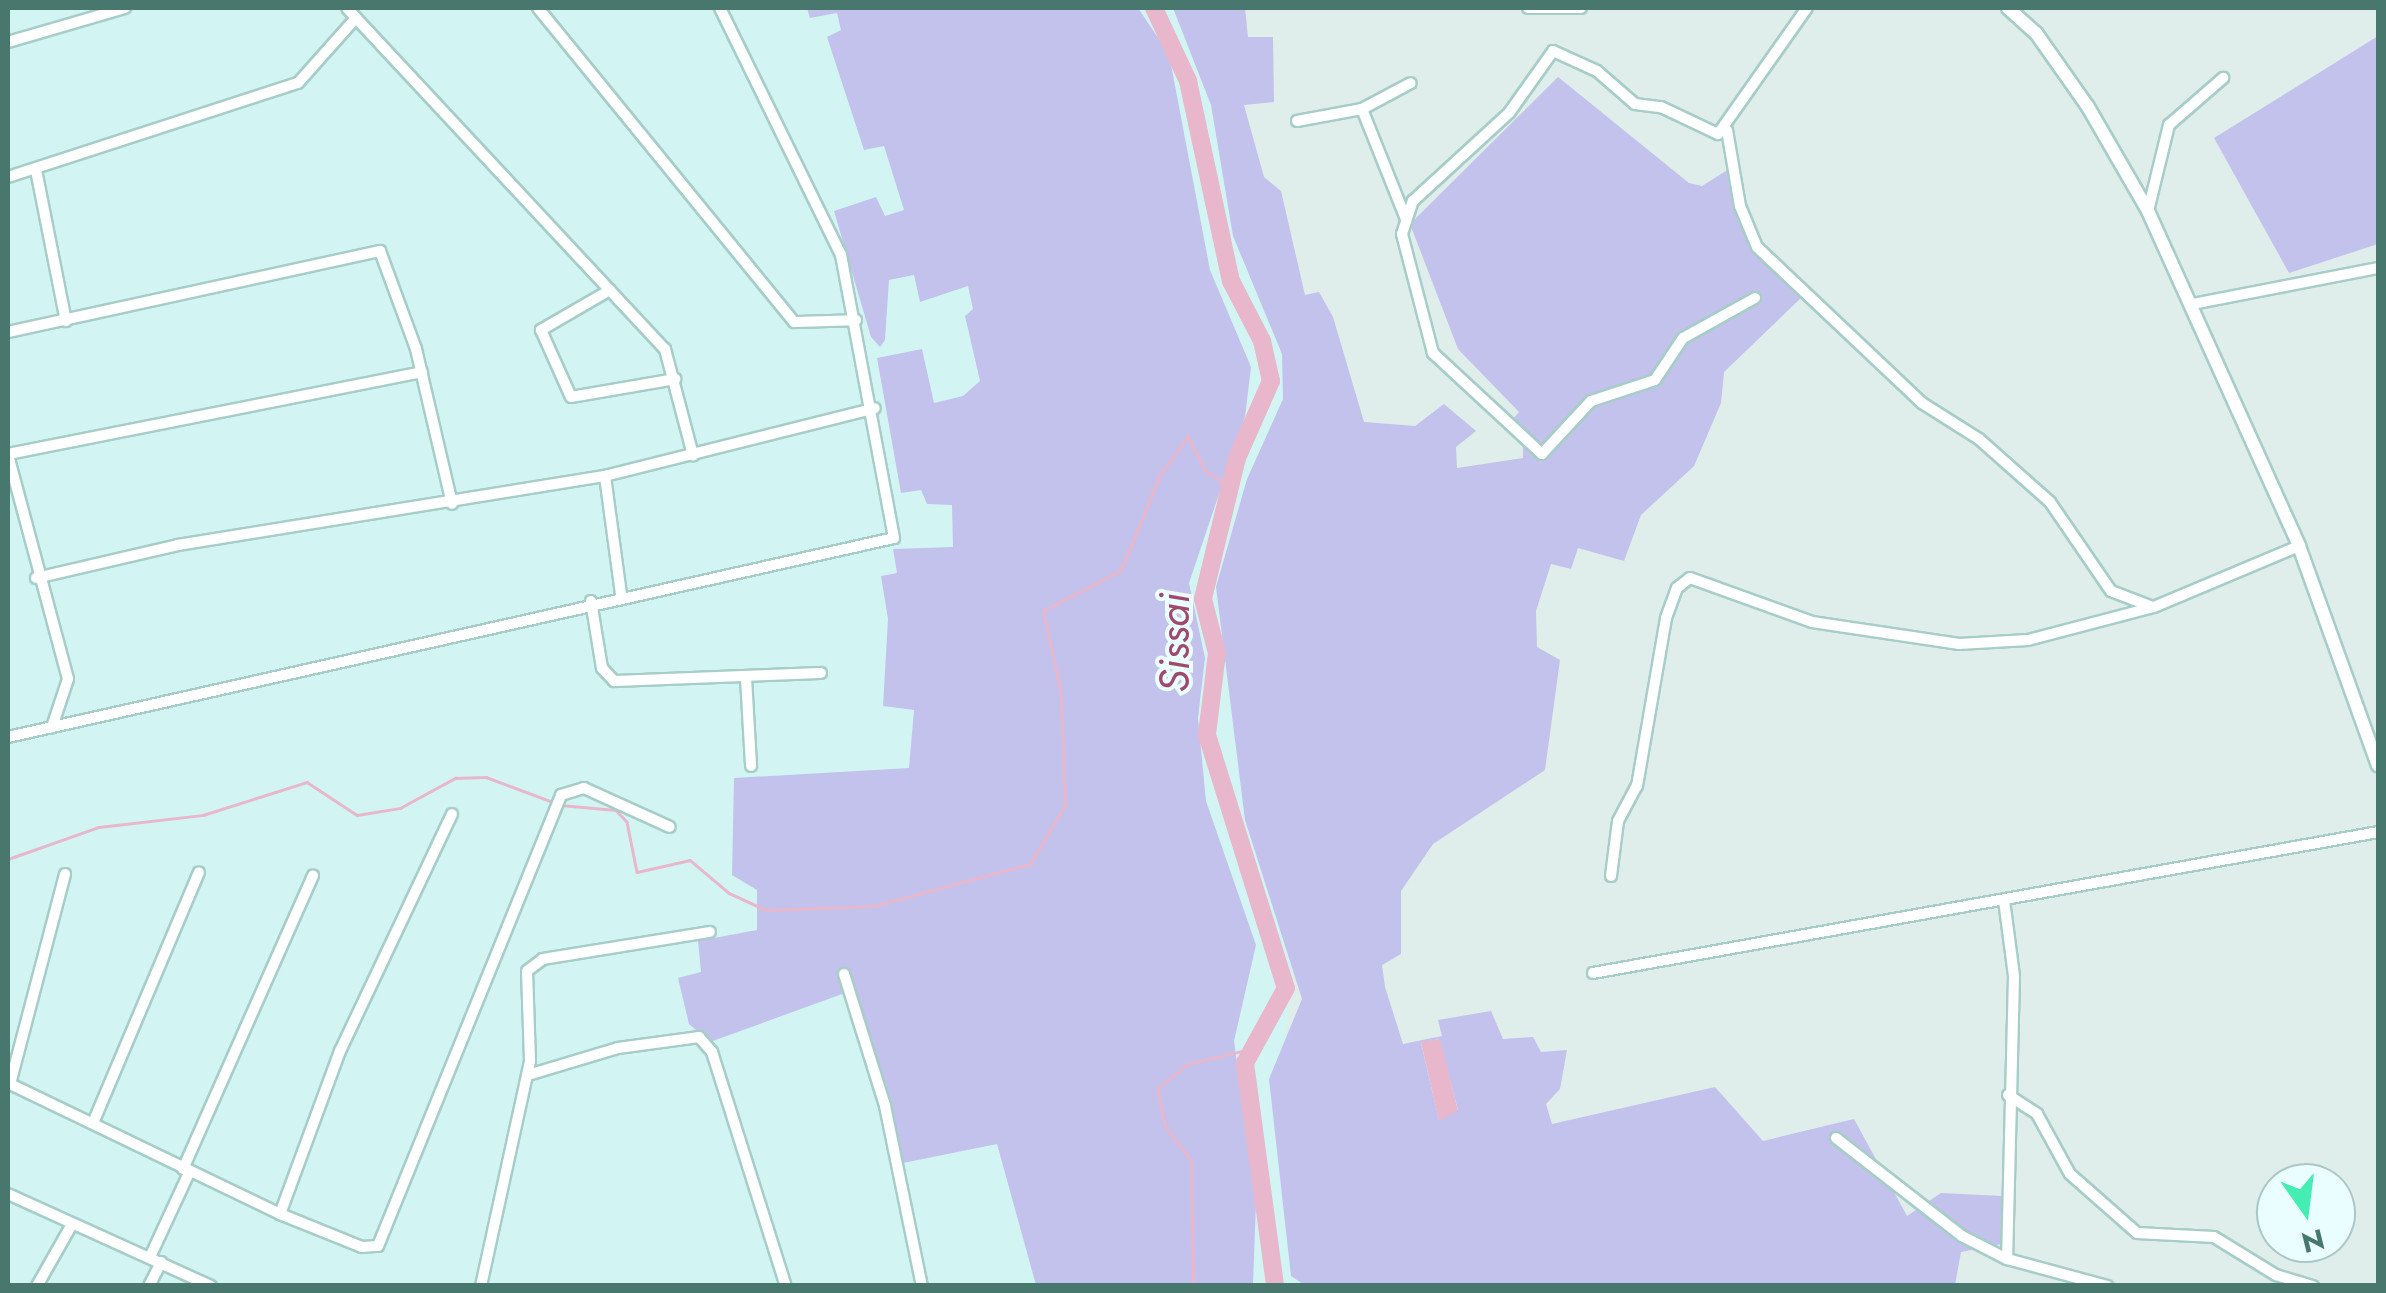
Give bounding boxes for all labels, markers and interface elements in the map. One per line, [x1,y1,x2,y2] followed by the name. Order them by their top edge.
[1150,593,1200,693] water label: Sissai
[2256,1163,2356,1263] north arrow
[2297,1218,2329,1263] text: N

